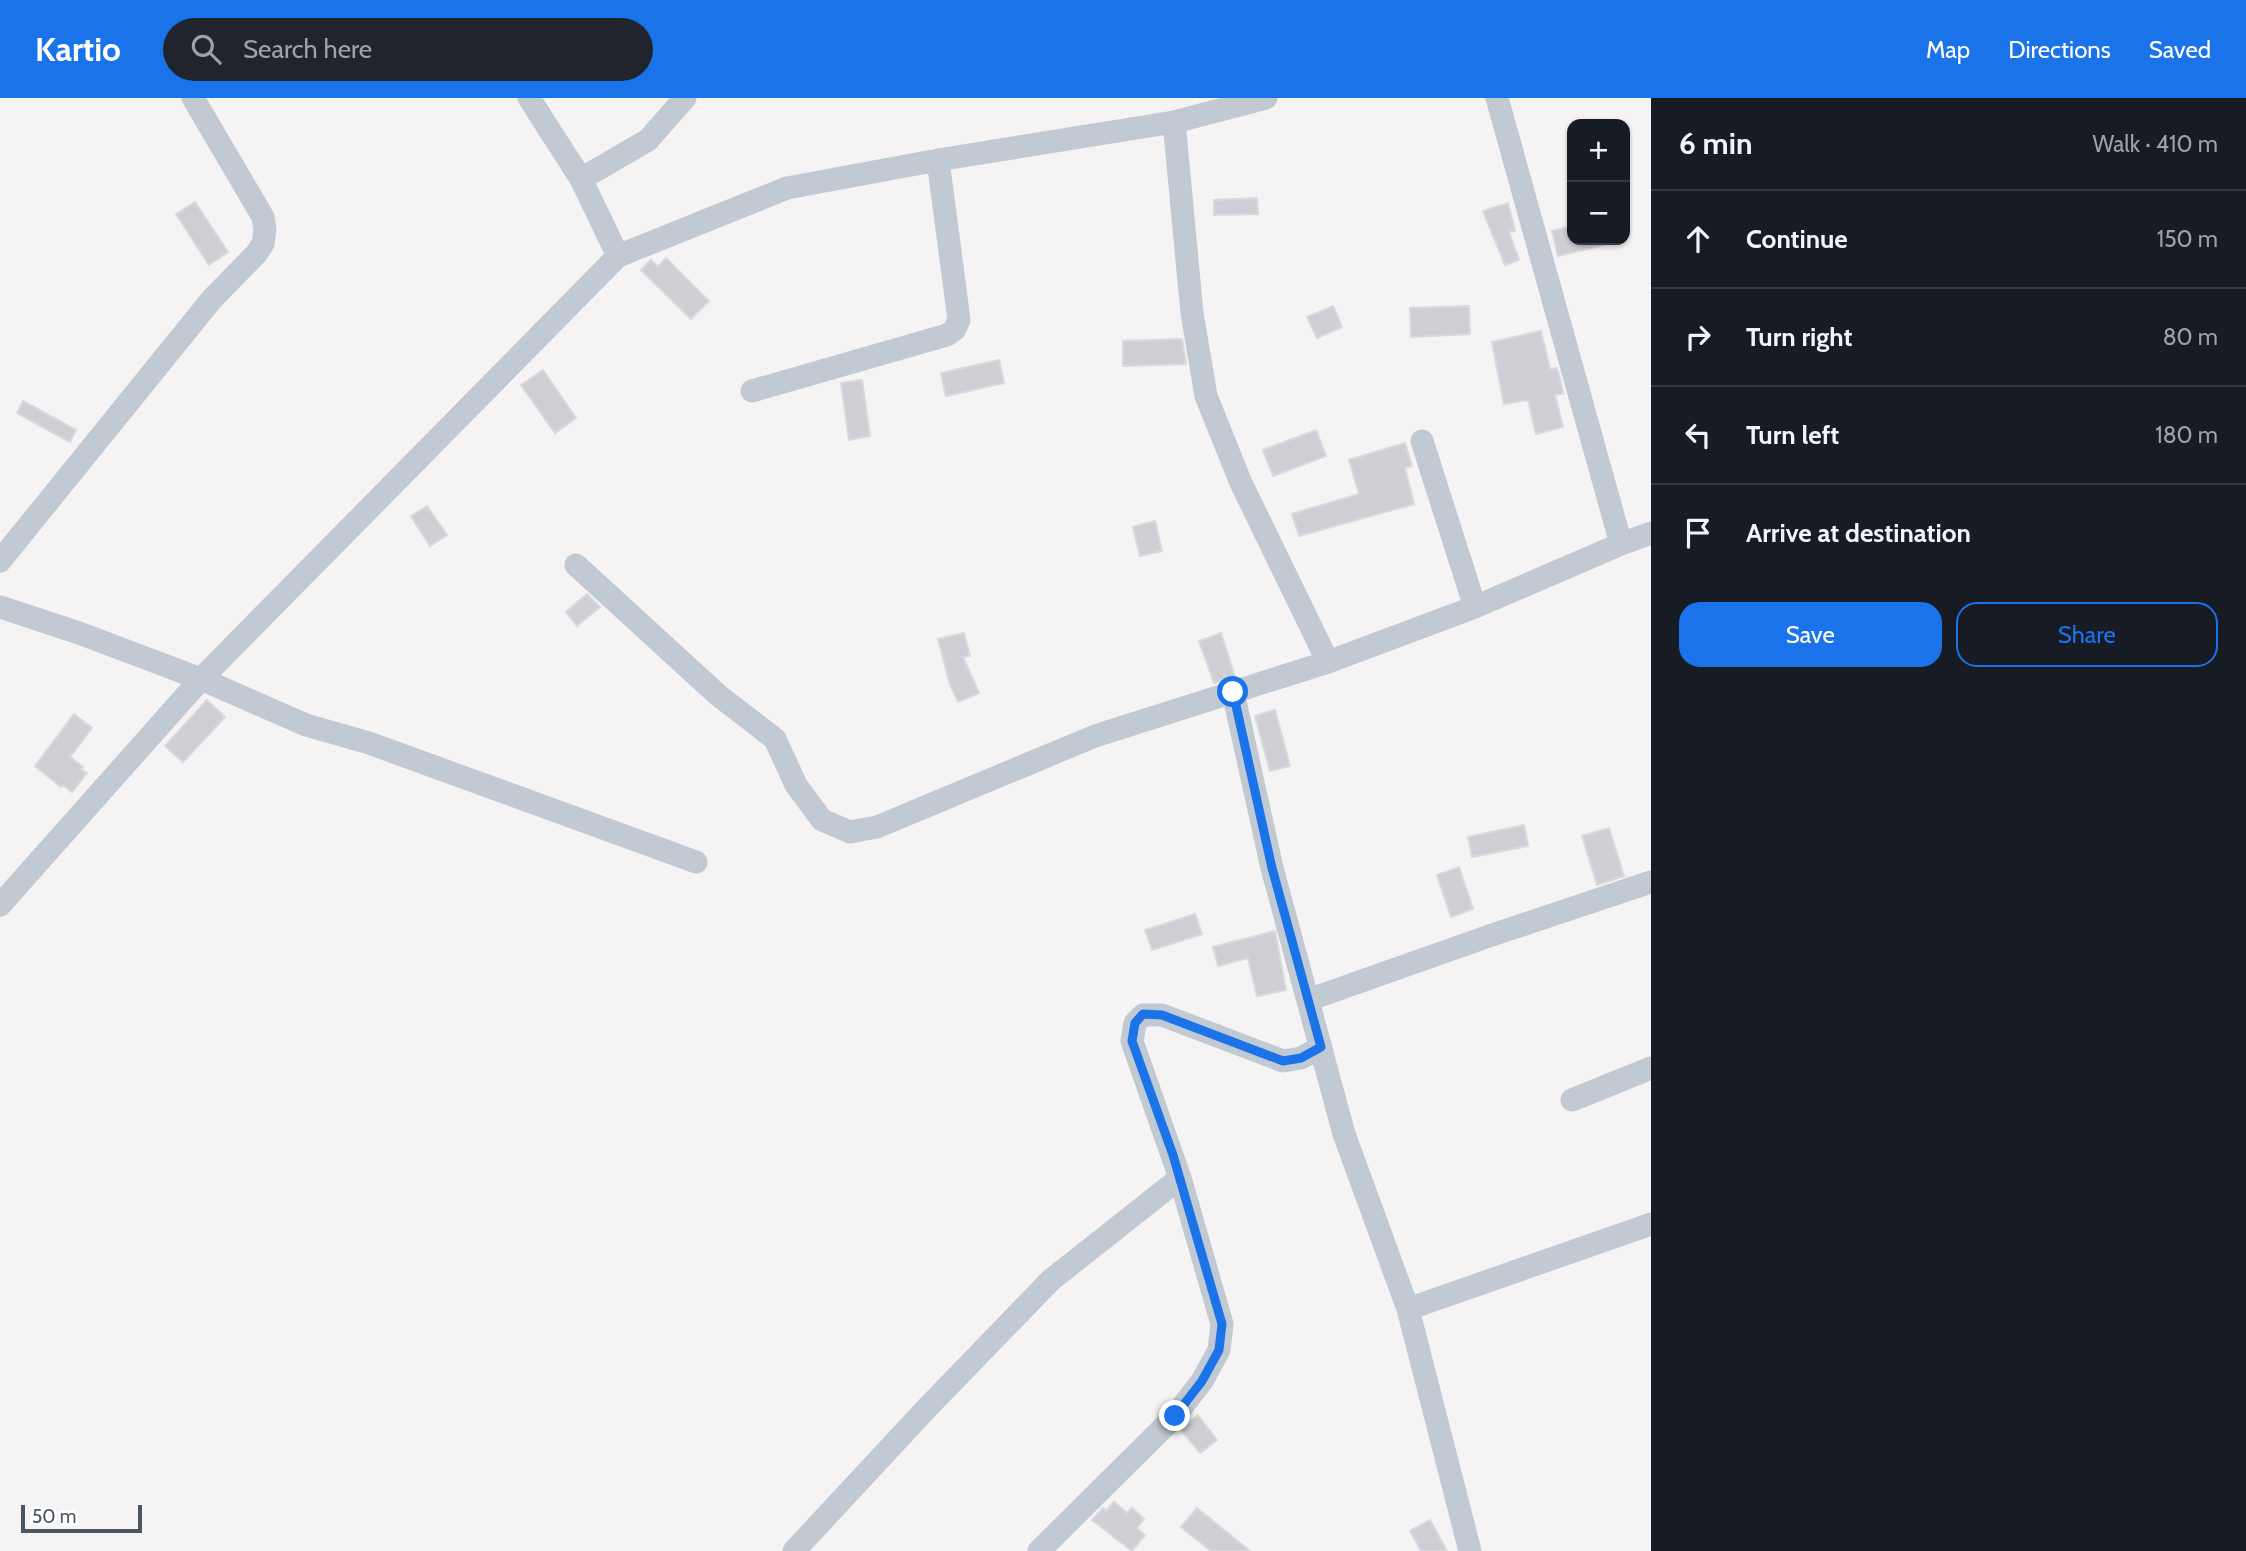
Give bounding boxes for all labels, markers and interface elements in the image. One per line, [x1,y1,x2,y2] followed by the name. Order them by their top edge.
[163,18,653,81] search box
[35,29,121,69] text: Kartio
[187,30,225,68] icon: search
[243,33,372,65] text: Search here
[1926,35,1970,64] text: Map
[2008,35,2111,64] text: Directions
[2149,35,2211,64] text: Saved
[1567,119,1630,245] map controls
[1567,119,1630,182] button: +
[1679,125,1752,162] text: 6 min
[2092,130,2218,158] text: Walk · 410 m
[1567,182,1630,245] button: −
[1679,220,1717,258] icon: ahead
[1746,223,1848,255] text: Continue
[2157,225,2218,253] text: 150 m
[1679,318,1717,356] icon: right
[1746,321,1852,353] text: Turn right
[2163,323,2218,351] text: 80 m
[1679,416,1717,454] icon: left
[1746,419,1839,451] text: Turn left
[2155,421,2218,449] text: 180 m
[1679,514,1717,552] icon: arrive
[1746,517,1971,549] text: Arrive at destination
[1679,602,1942,667] button: Save
[1956,602,2218,667] button: Share
[1217,676,1248,707] route start
[1159,1400,1190,1431] route end
[21,1502,142,1534] scale bar
[32,1505,76,1528] text: 50 m

